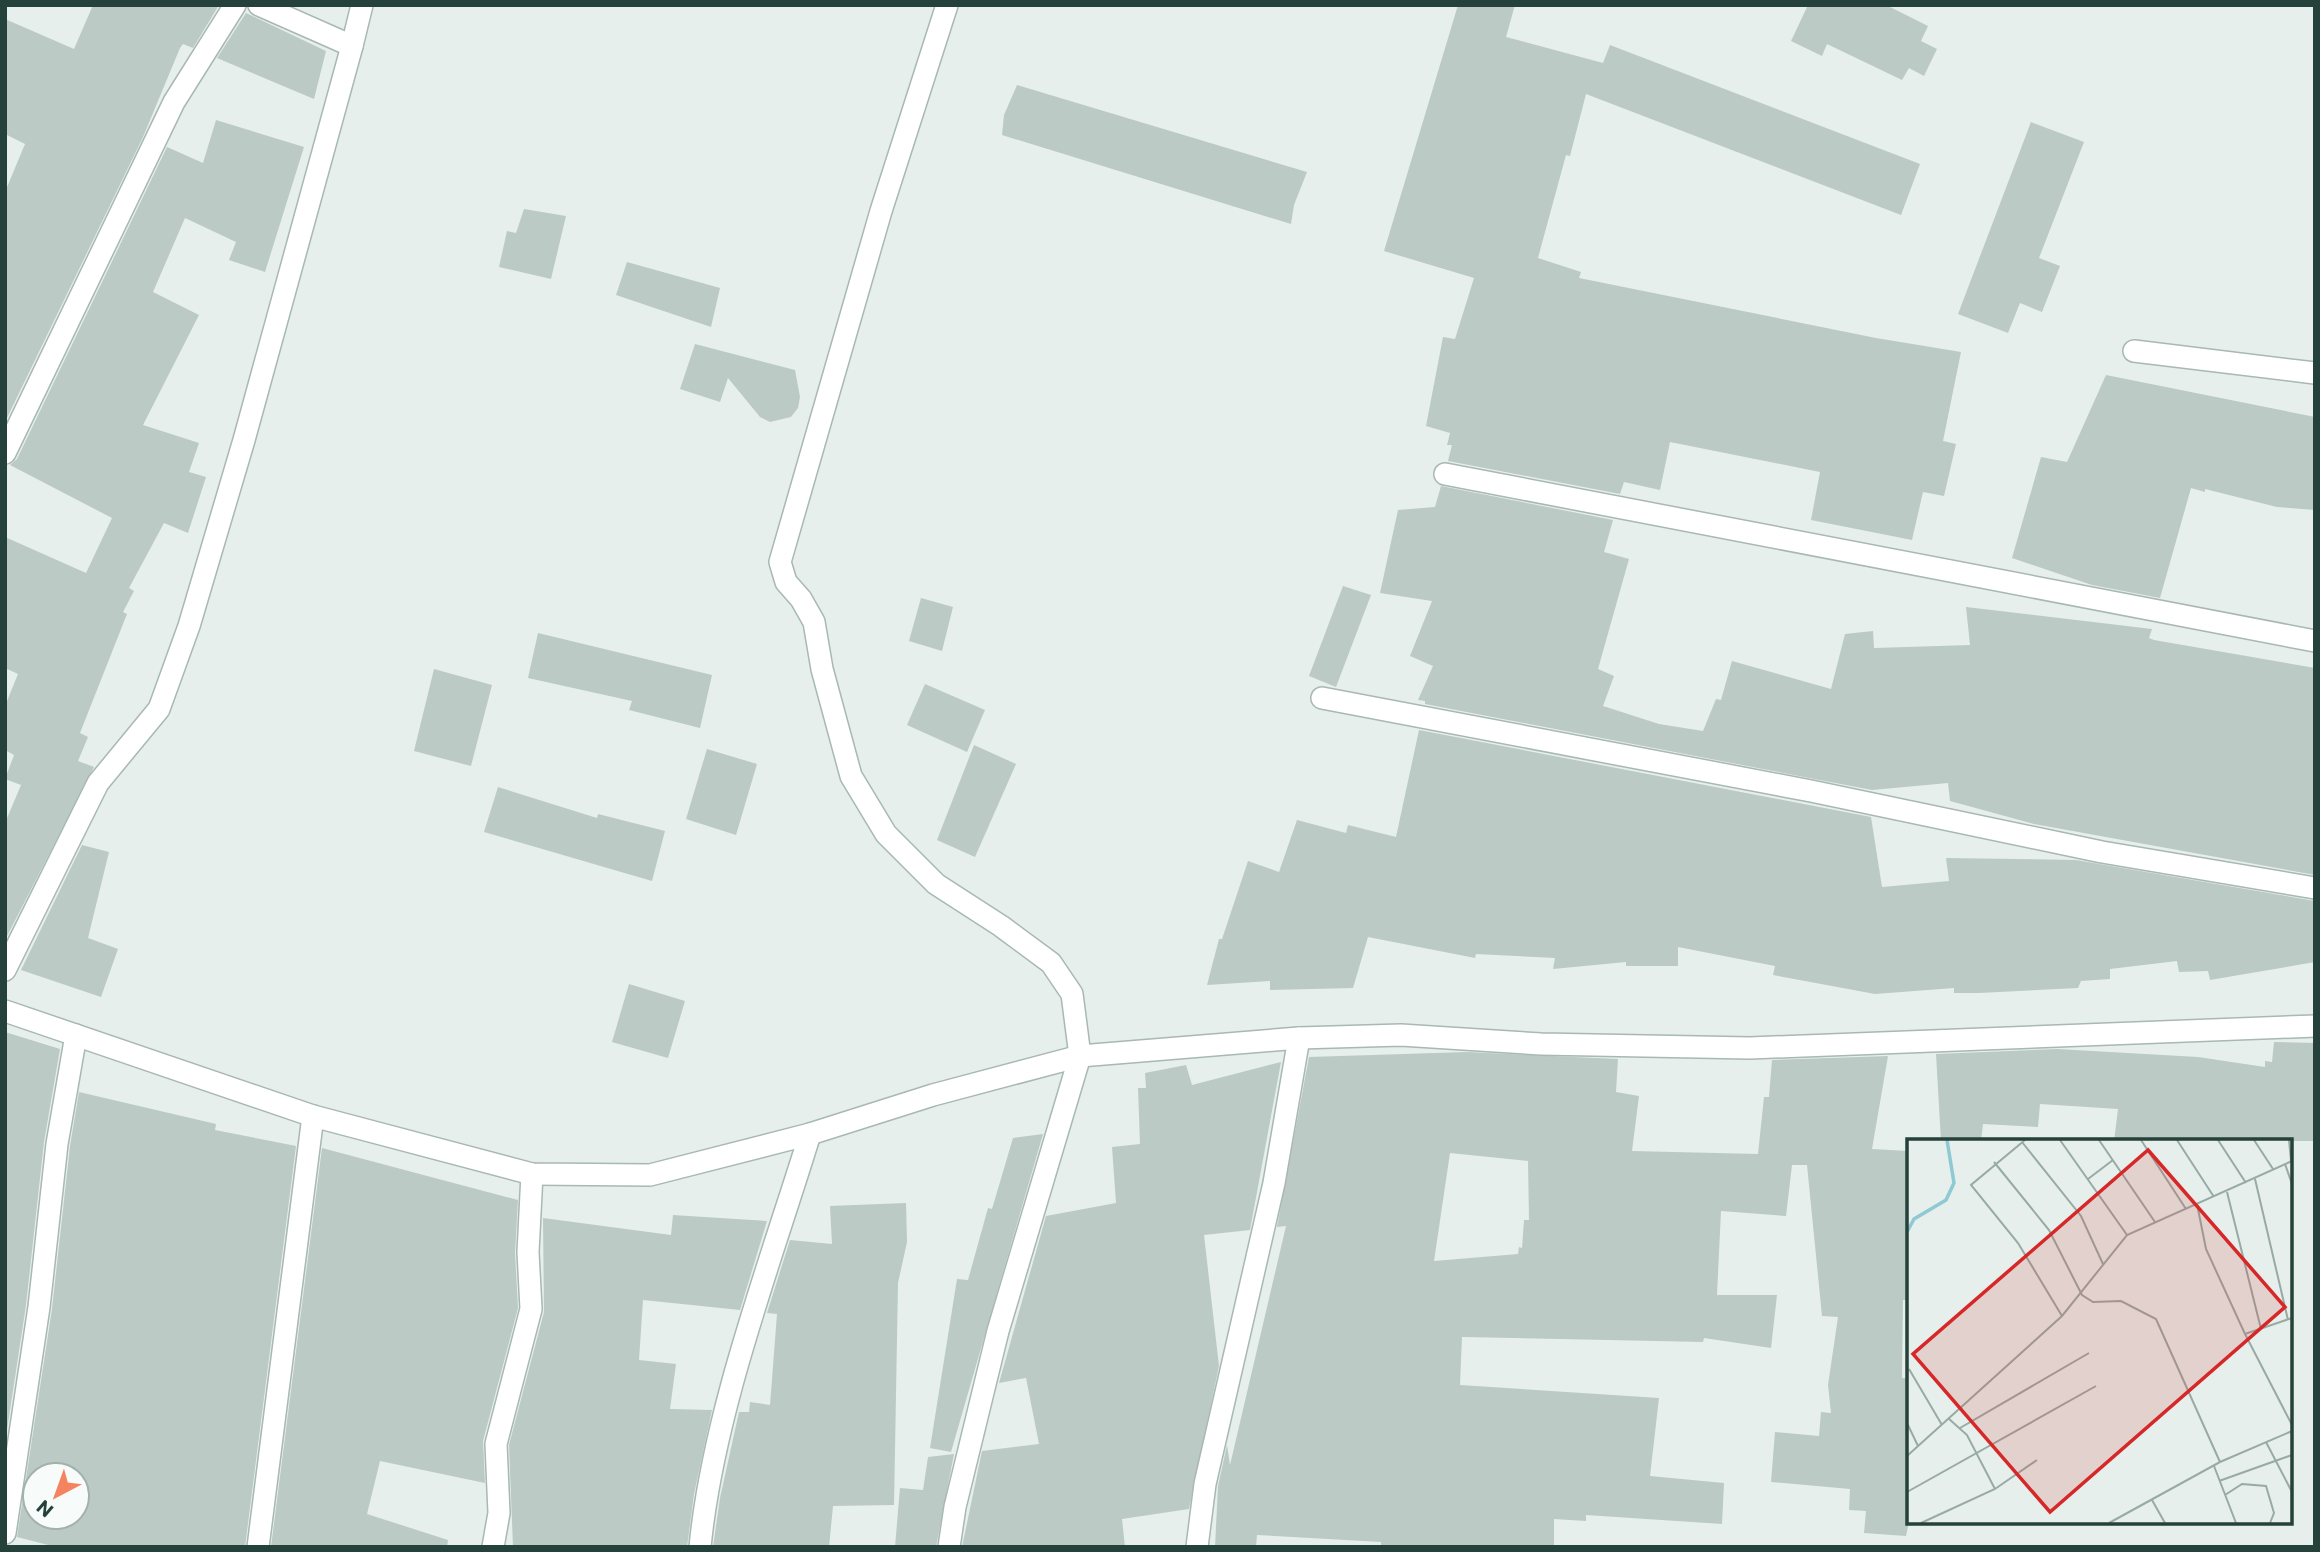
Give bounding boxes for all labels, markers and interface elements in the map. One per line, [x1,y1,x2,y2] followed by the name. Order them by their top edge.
[1907,1139,2292,1524] inset map
[21,1461,91,1531] north arrow
[32,1496,57,1523] text: N

